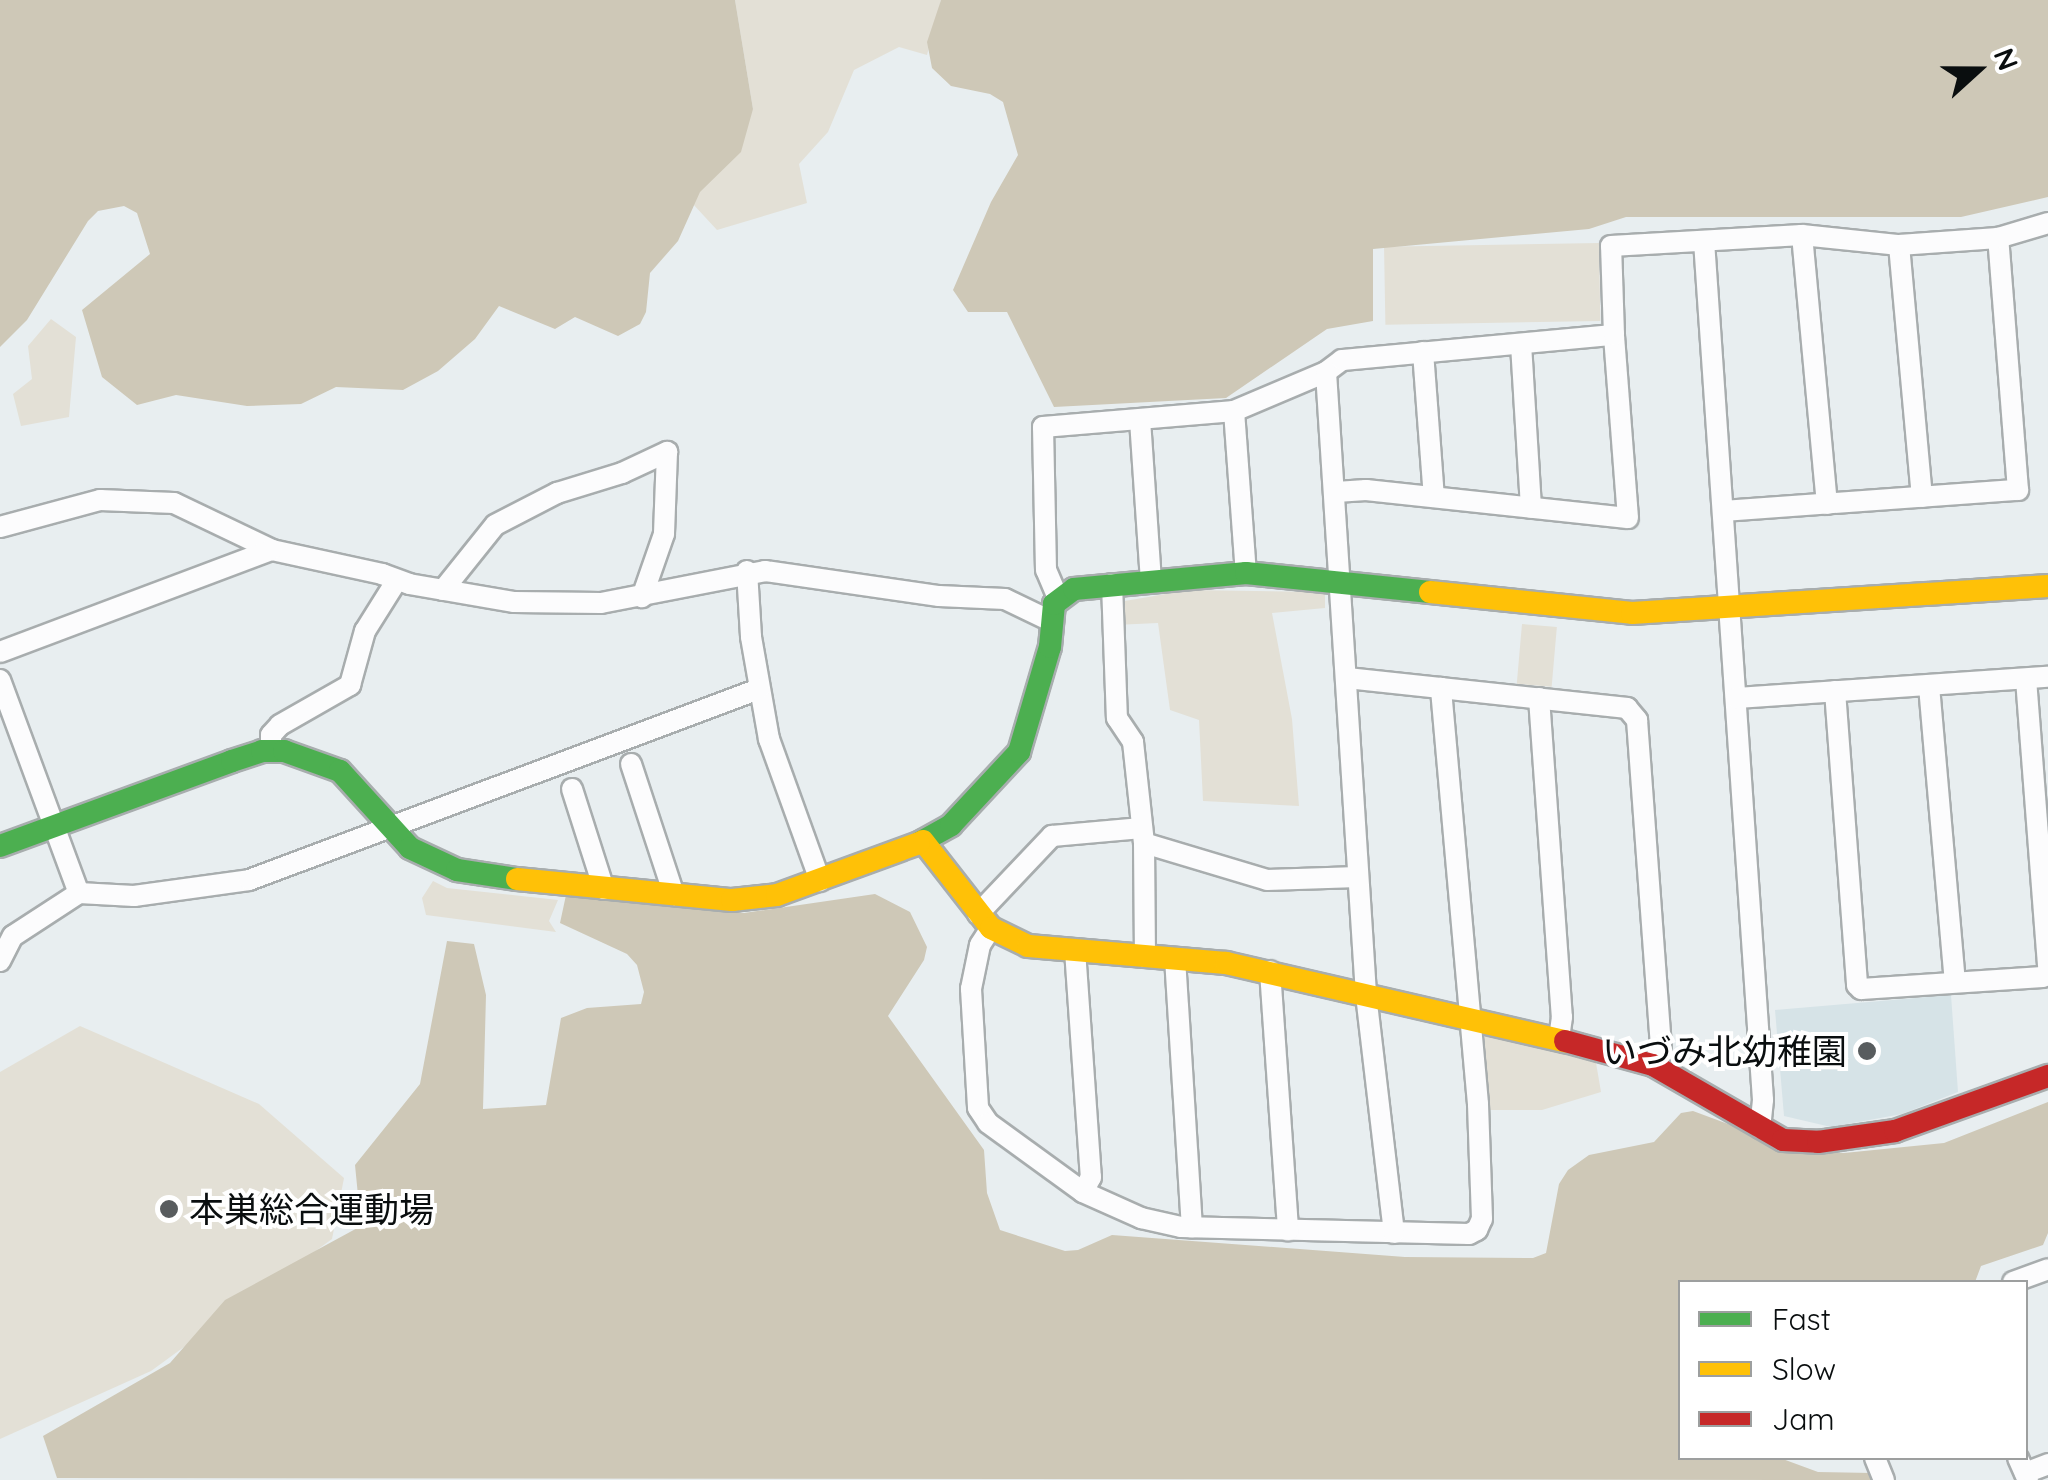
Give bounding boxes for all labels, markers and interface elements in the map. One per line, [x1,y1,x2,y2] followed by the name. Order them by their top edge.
[1928,20,2028,120] north arrow
[1986,43,2027,75] text: N
[1602,1030,1847,1072] place label: いづみ北幼稚園
[1856,1040,1878,1062] marker: いづみ北幼稚園
[189,1188,434,1230] place label: 本巣総合運動場
[158,1198,180,1220] marker: 本巣総合運動場
[1678,1280,2028,1460] legend
[1772,1300,1831,1338] text: Fast
[1772,1350,1836,1388] text: Slow
[1772,1400,1835,1438] text: Jam

